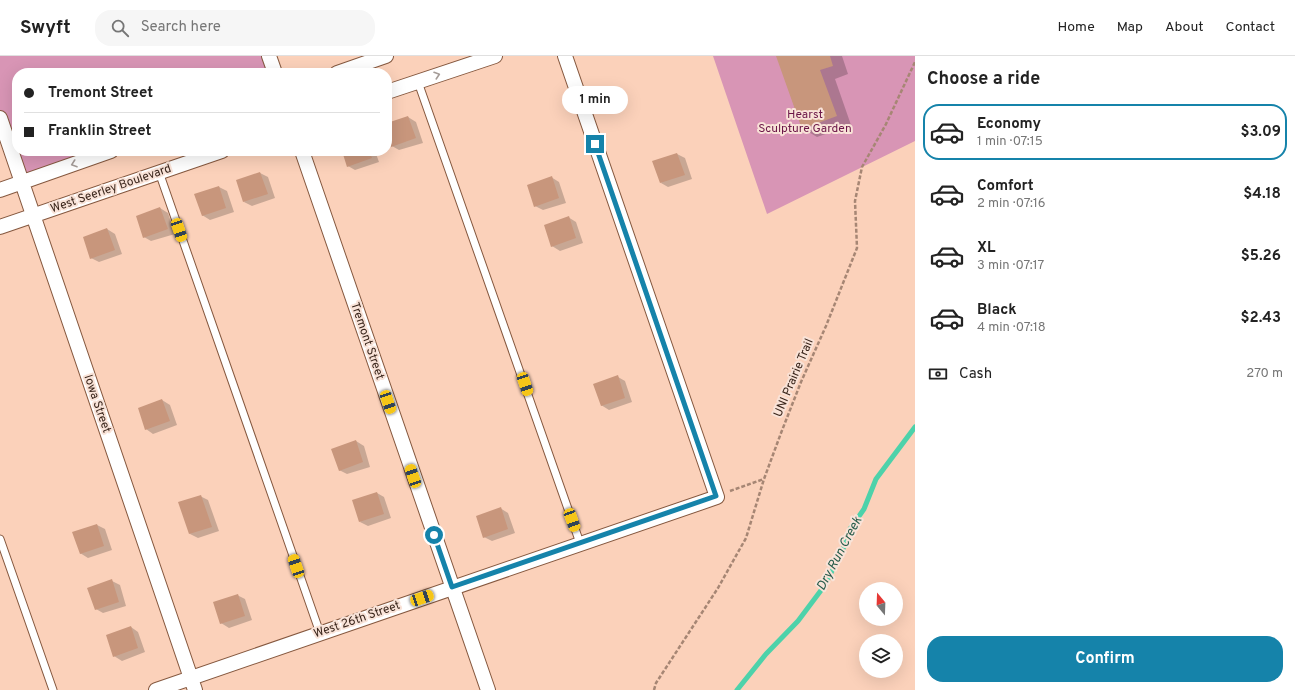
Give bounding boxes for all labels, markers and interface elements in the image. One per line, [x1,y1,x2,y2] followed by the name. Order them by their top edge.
[95,10,375,46] search box
[20,16,71,40] text: Swyft
[109,17,131,39] icon: search
[141,18,221,37] text: Search here
[1058,19,1095,36] text: Home
[1117,19,1143,36] text: Map
[1165,19,1204,36] text: About
[1226,19,1275,36] text: Contact
[927,68,1040,91] text: Choose a ride
[434,72,441,80] one-way arrow
[48,84,153,103] text: Tremont Street
[562,86,628,114] callout: 1 min
[579,92,611,108] text: 1 min
[758,107,852,137] park label: Hearst Sculpture Garden
[929,114,965,150] icon: car
[977,115,1041,134] text: Economy
[48,122,151,141] text: Franklin Street
[1241,123,1281,142] text: $3.09
[977,134,1043,150] text: 1 min · 07:15
[586,135,604,153] route end
[71,159,78,167] one-way arrow
[49,161,173,217] street label: West Seerley Boulevard
[929,176,965,212] icon: car
[977,177,1034,196] text: Comfort
[1243,185,1281,204] text: $4.18
[977,196,1046,212] text: 2 min · 07:16
[169,217,189,243] car
[929,238,965,274] icon: car
[977,239,995,258] text: XL
[1241,247,1281,266] text: $5.26
[977,258,1044,274] text: 3 min · 07:17
[346,300,388,382] street label: Tremont Street
[929,300,965,336] icon: car
[977,301,1017,320] text: Black
[1241,309,1281,328] text: $2.43
[977,320,1046,336] text: 4 min · 07:18
[770,336,818,420] street label: UNI Prairie Trail
[927,363,949,385] icon: cash
[959,365,992,384] text: Cash
[1246,366,1283,382] text: 270 m
[515,371,535,397] car
[80,373,114,435] street label: Iowa Street
[378,389,398,415] car
[403,463,423,489] car
[562,507,582,533] car
[814,514,866,594] water label: Dry Run Creek
[425,526,443,544] route start
[286,553,306,579] car
[859,582,903,626] north arrow
[859,582,903,678] map controls
[409,588,435,608] car
[312,598,402,642] street label: West 26th Street
[859,634,903,678] button: layers
[927,636,1283,682] button: Confirm

